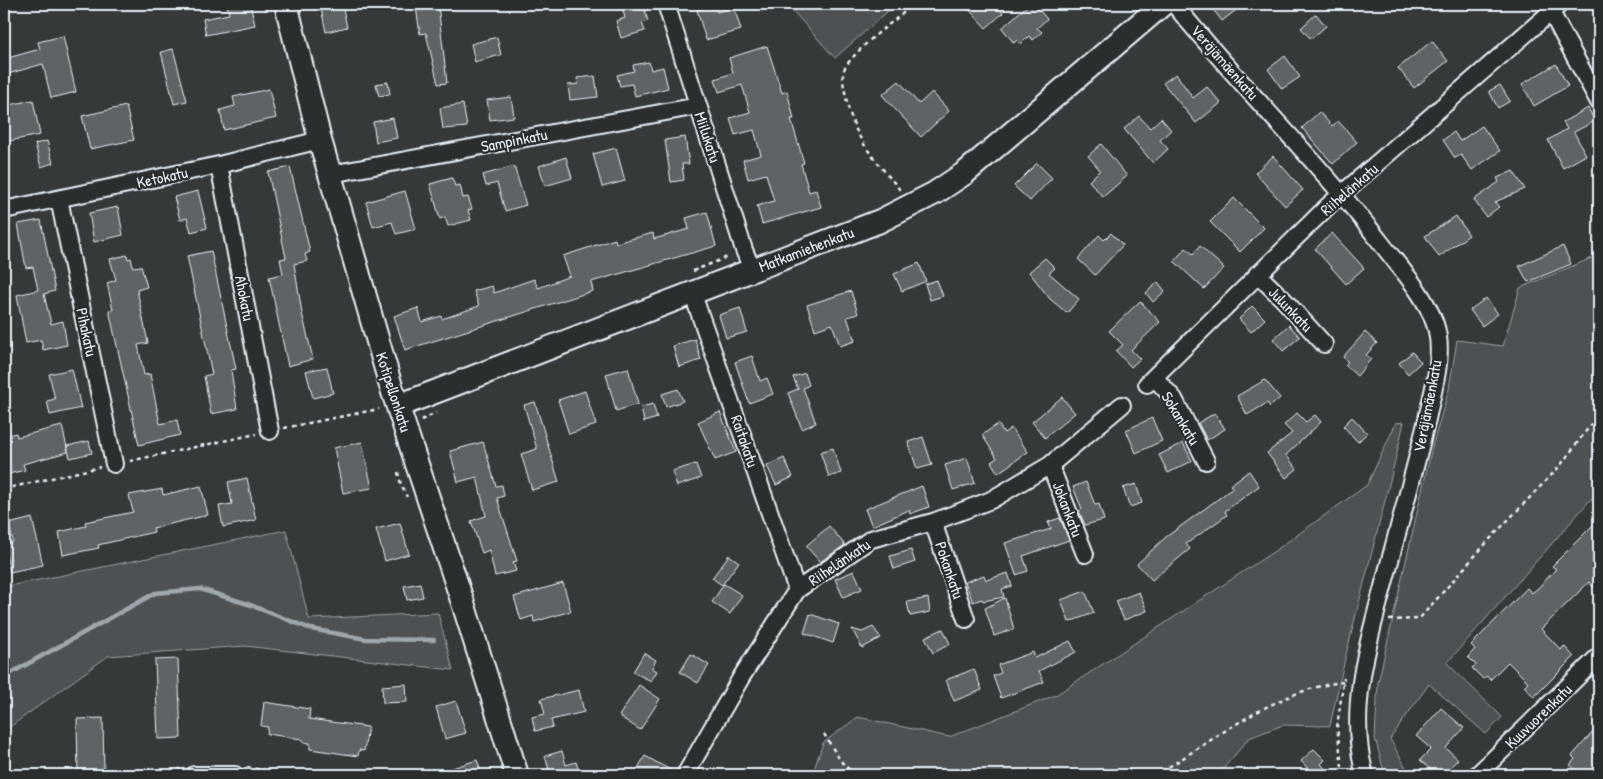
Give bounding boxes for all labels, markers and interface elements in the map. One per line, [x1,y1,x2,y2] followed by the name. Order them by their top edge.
[1186,20,1264,105] street label: Veräjämäenkatu
[689,109,727,166] street label: Miilukatu
[479,123,550,157] street label: Sampinkatu
[1315,157,1383,220] street label: Riihelänkatu
[135,161,190,193] street label: Ketokatu
[755,221,857,277] street label: Matkamiehenkatu
[230,273,260,323] street label: Ahokatu
[1264,282,1318,337] street label: Julunkatu
[71,306,103,359] street label: Pihakatu
[371,349,417,435] street label: Kotipellonkatu
[1407,357,1447,454] street label: Veräjämäenkatu
[1156,387,1206,449] street label: Sokankatu
[726,412,764,471] street label: Raitakatu
[1047,478,1089,540] street label: Jokankatu
[804,533,875,591] street label: Riihelänkatu
[930,538,970,602] street label: Pokankatu
[1500,678,1577,753] street label: Kuuvuorenkatu

